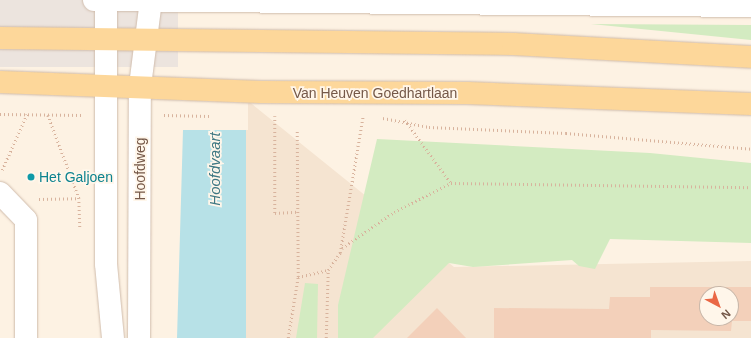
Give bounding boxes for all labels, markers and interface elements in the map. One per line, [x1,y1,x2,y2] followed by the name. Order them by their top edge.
[293,85,457,101] street label: Van Heuven Goedhartlaan
[206,132,224,206] water label: Hoofdvaart
[132,137,148,201] street label: Hoofdweg
[39,169,113,185] place label: Het Galjoen
[26,172,36,182] marker: Het Galjoen
[699,286,739,326] north arrow
[719,307,733,321] text: N

